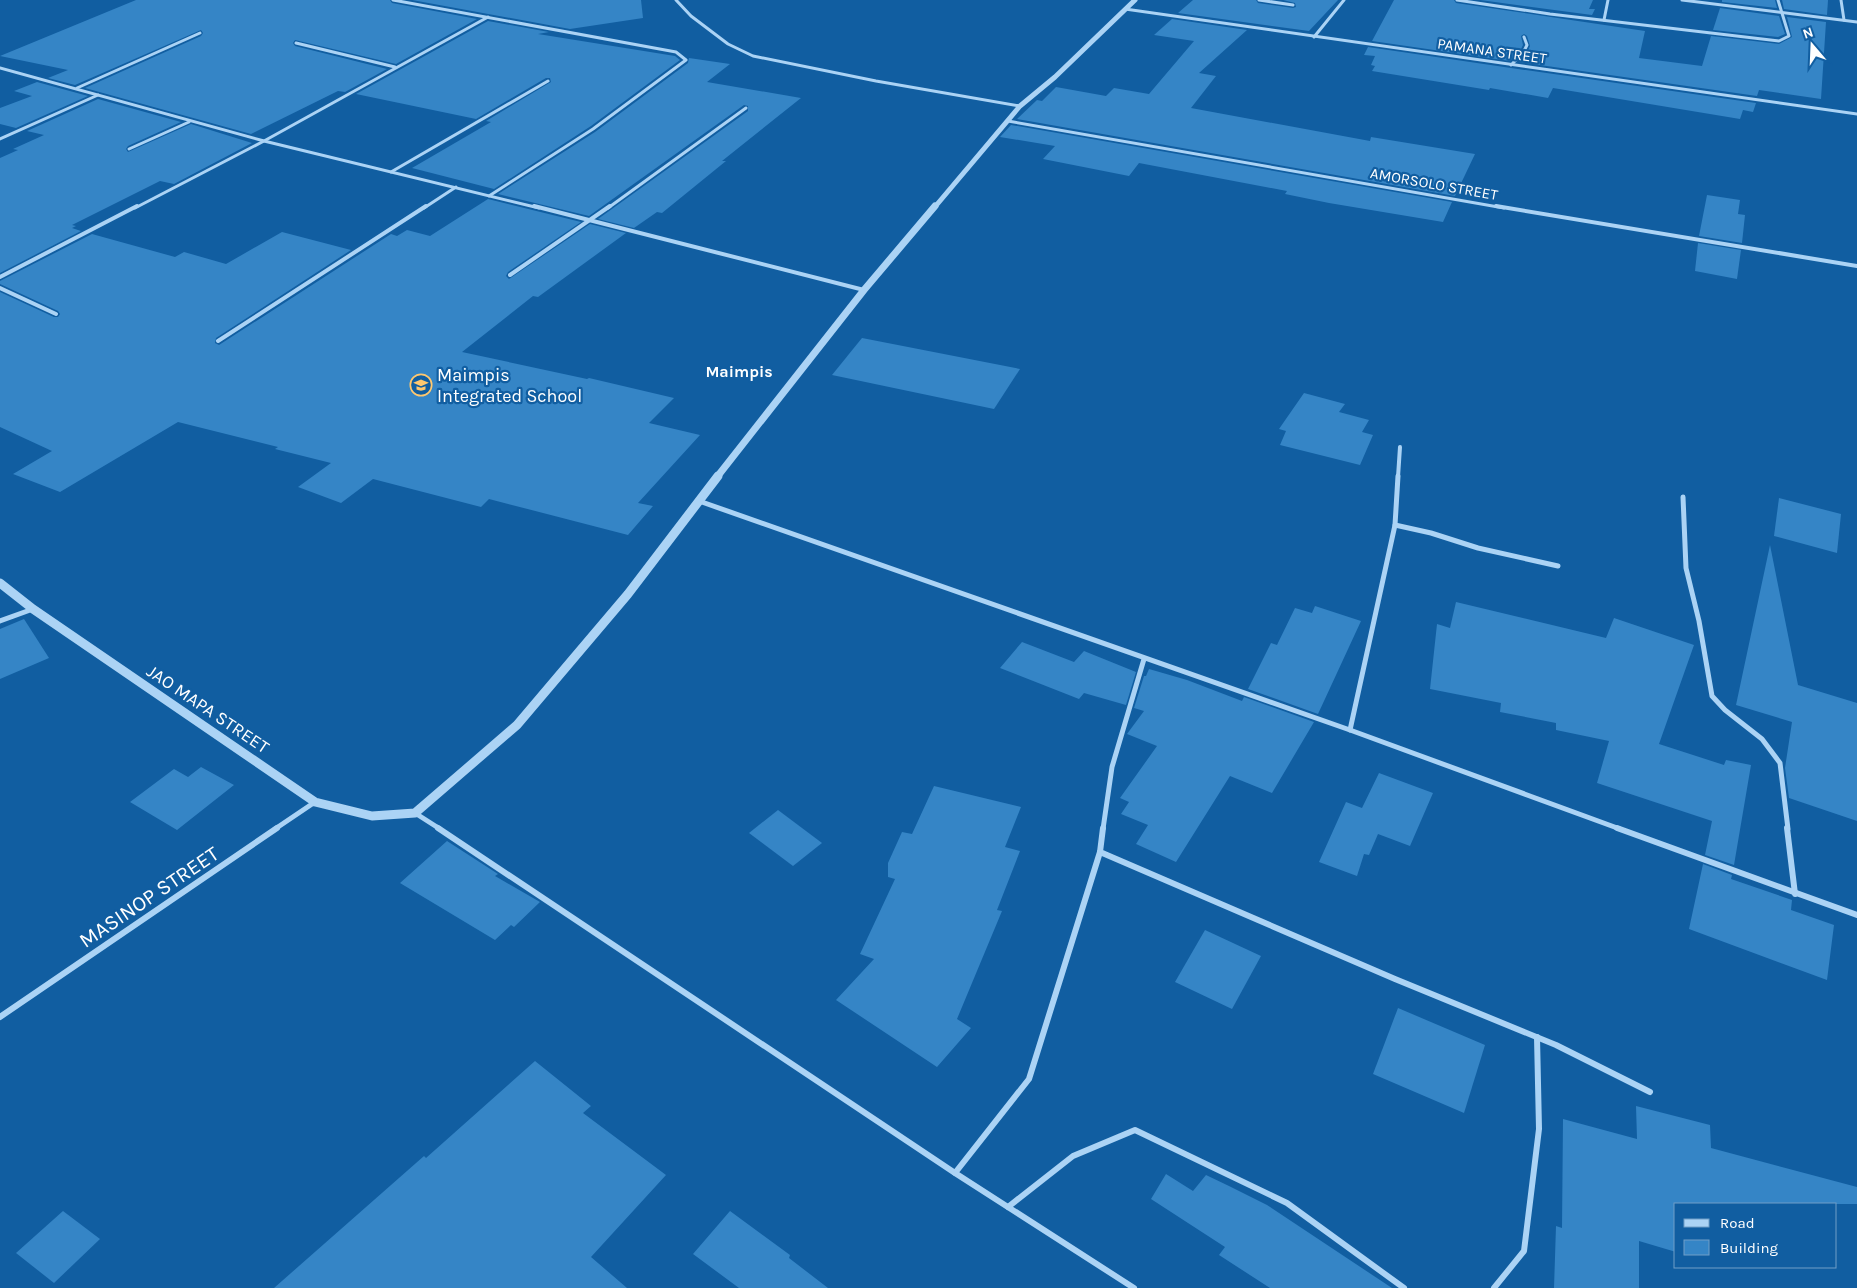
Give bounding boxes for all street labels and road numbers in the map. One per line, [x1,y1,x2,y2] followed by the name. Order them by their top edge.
[1436,34,1548,68] street label: PAMANA STREET
[1369,164,1500,204] street label: AMORSOLO STREET
[143,660,273,758] street label: JAO MAPA STREET
[75,841,224,953] street label: MASINOP STREET

